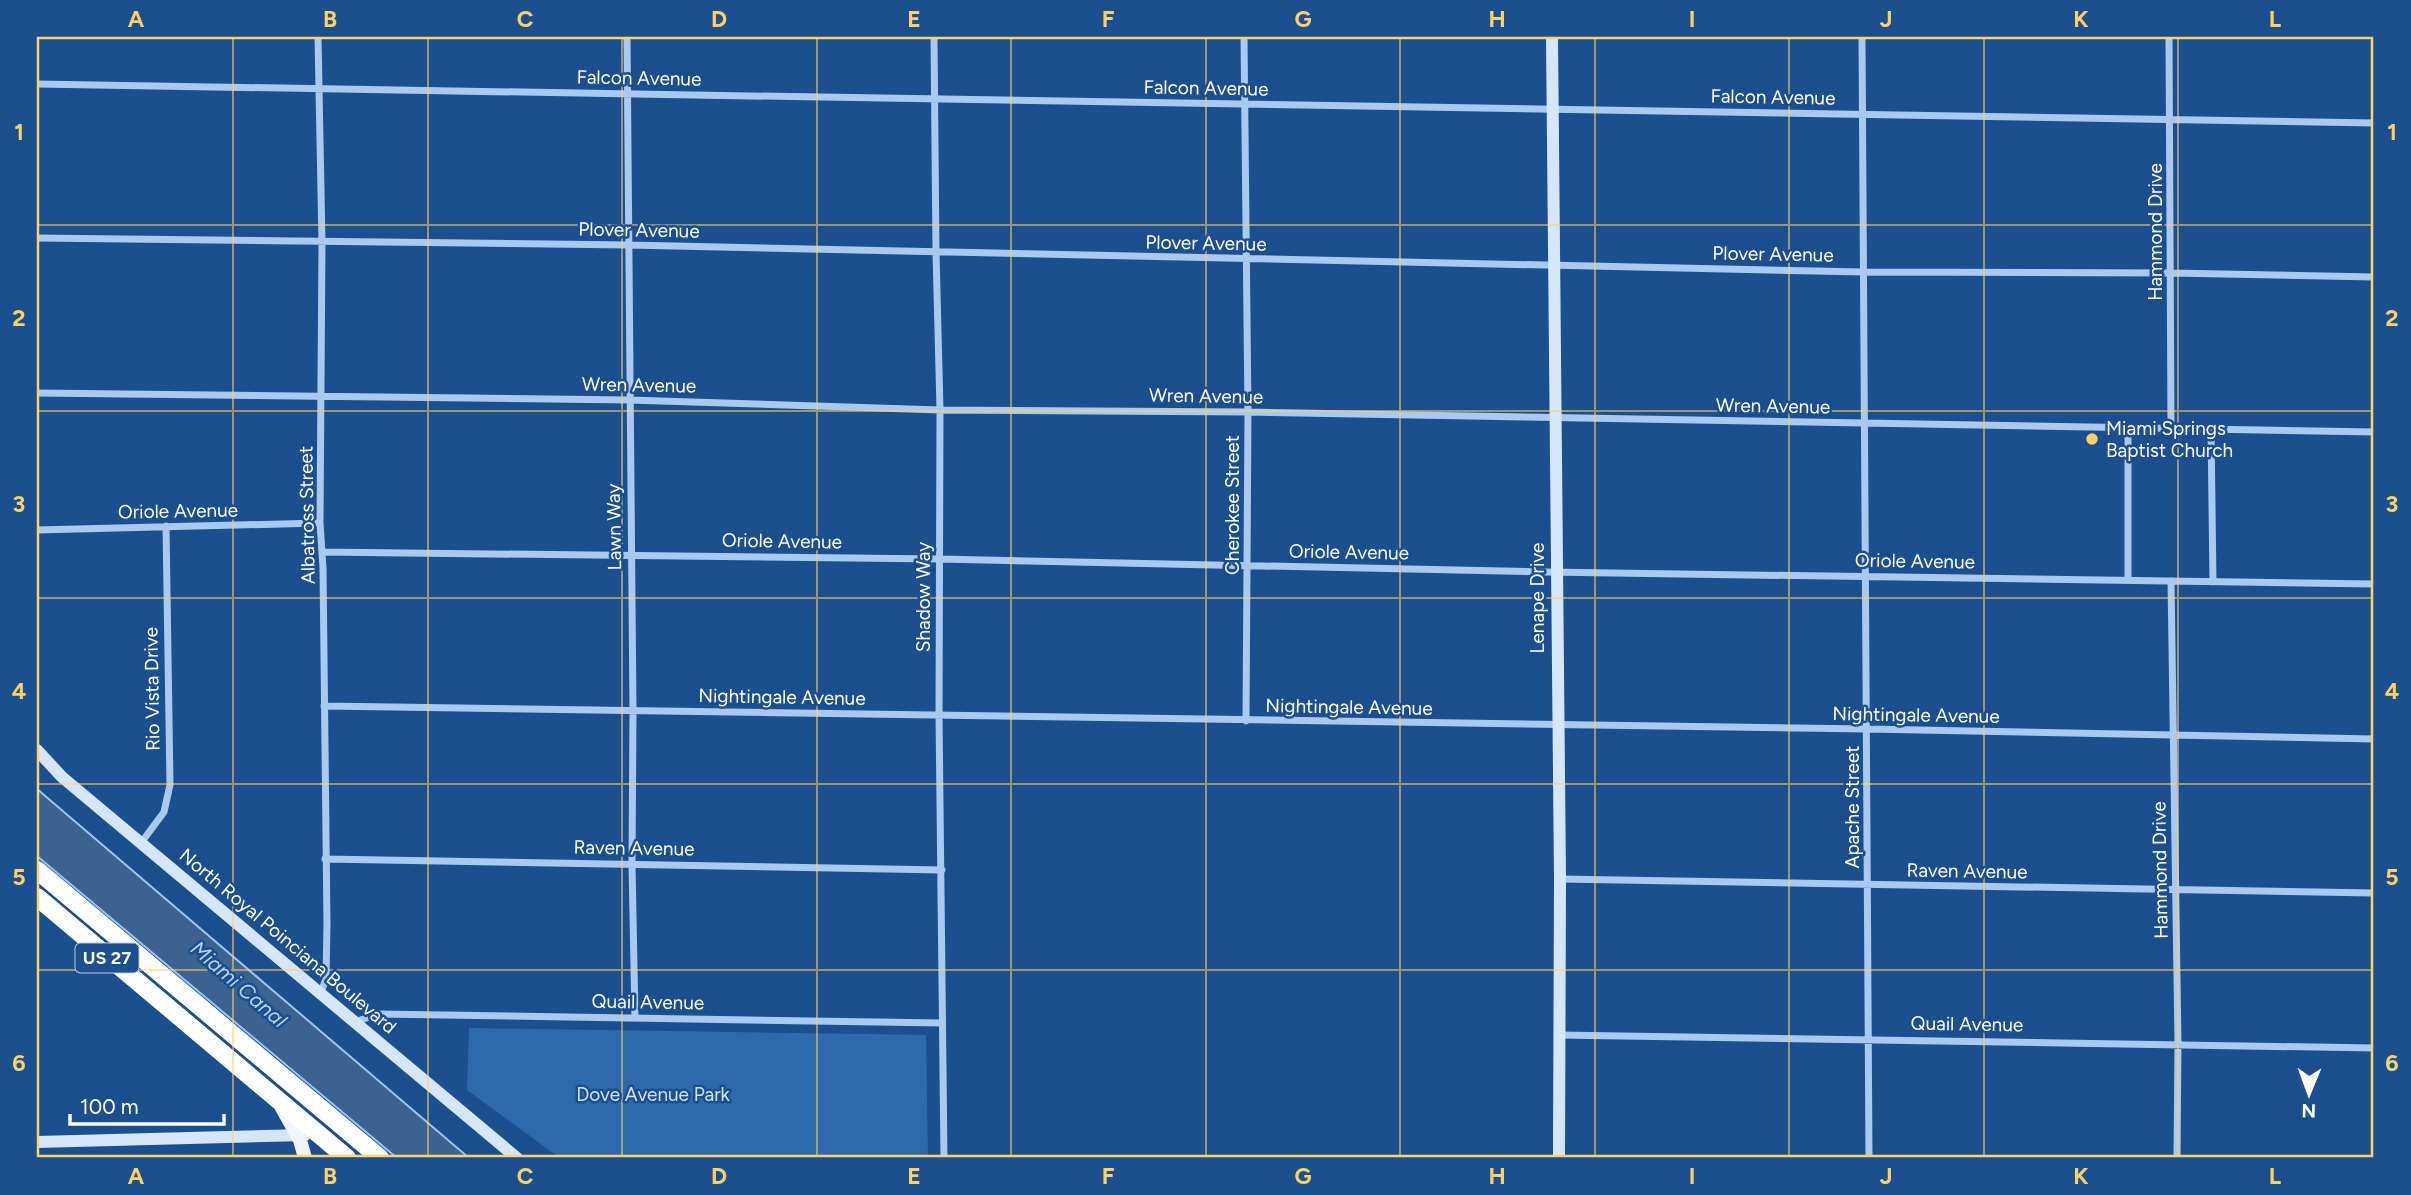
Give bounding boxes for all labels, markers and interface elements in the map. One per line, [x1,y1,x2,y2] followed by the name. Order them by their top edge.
[128,5,145,33] text: A
[323,5,337,33] text: B
[517,5,534,33] text: C
[711,5,727,33] text: D
[907,5,921,33] text: E
[1102,5,1115,33] text: F
[1294,5,1312,33] text: G
[1488,5,1506,33] text: H
[1689,5,1695,33] text: I
[1880,5,1892,33] text: J
[2073,5,2089,33] text: K
[2269,5,2281,33] text: L
[576,65,702,91] street label: Falcon Avenue
[1143,75,1269,101] street label: Falcon Avenue
[1710,84,1836,110] street label: Falcon Avenue
[14,118,24,146] text: 1
[2387,118,2397,146] text: 1
[2144,163,2167,301] street label: Hammond Drive
[578,217,700,243] street label: Plover Avenue
[1145,230,1267,256] street label: Plover Avenue
[1712,241,1834,267] street label: Plover Avenue
[12,304,26,332] text: 2
[2385,304,2399,332] text: 2
[582,373,696,397] street label: Wren Avenue
[1149,384,1263,408] street label: Wren Avenue
[1716,394,1830,418] street label: Wren Avenue
[2106,417,2233,462] place label: Miami Springs Baptist Church
[2084,431,2100,447] marker: Miami Springs Baptist Church
[1221,435,1244,575] street label: Cherokee Street
[294,446,320,584] street label: Albatross Street
[602,483,626,571] street label: Lawn Way
[13,490,25,518] text: 3
[2386,490,2398,518] text: 3
[118,498,238,524] street label: Oriole Avenue
[722,528,842,554] street label: Oriole Avenue
[1289,539,1409,565] street label: Oriole Avenue
[912,542,935,652] street label: Shadow Way
[1526,543,1549,653] street label: Lenape Drive
[1855,548,1975,574] street label: Oriole Avenue
[139,627,165,751] street label: Rio Vista Drive
[12,677,26,705] text: 4
[2385,677,2399,705] text: 4
[698,684,866,710] street label: Nightingale Avenue
[1265,694,1433,720] street label: Nightingale Avenue
[1832,702,2000,728] street label: Nightingale Avenue
[1841,746,1864,868] street label: Apache Street
[2147,801,2173,939] street label: Hammond Drive
[573,835,695,861] street label: Raven Avenue
[175,843,401,1039] street label: North Royal Poinciana Boulevard
[1906,858,2028,884] street label: Raven Avenue
[12,863,26,891] text: 5
[2385,863,2399,891] text: 5
[186,935,292,1033] water label: Miami Canal
[76,944,138,973] road number: US 27
[591,990,705,1014] street label: Quail Avenue
[1910,1012,2024,1036] street label: Quail Avenue
[12,1049,26,1077] text: 6
[2385,1049,2399,1077] text: 6
[2274,1058,2344,1128] north arrow
[70,1083,224,1127] scale bar
[576,1083,731,1106] park label: Dove Avenue Park
[80,1094,139,1119] text: 100 m
[2301,1099,2316,1122] text: N
[128,1162,145,1190] text: A
[323,1162,337,1190] text: B
[517,1162,534,1190] text: C
[711,1162,727,1190] text: D
[907,1162,921,1190] text: E
[1102,1162,1115,1190] text: F
[1294,1162,1312,1190] text: G
[1488,1162,1506,1190] text: H
[1689,1162,1695,1190] text: I
[1880,1162,1892,1190] text: J
[2073,1162,2089,1190] text: K
[2269,1162,2281,1190] text: L

